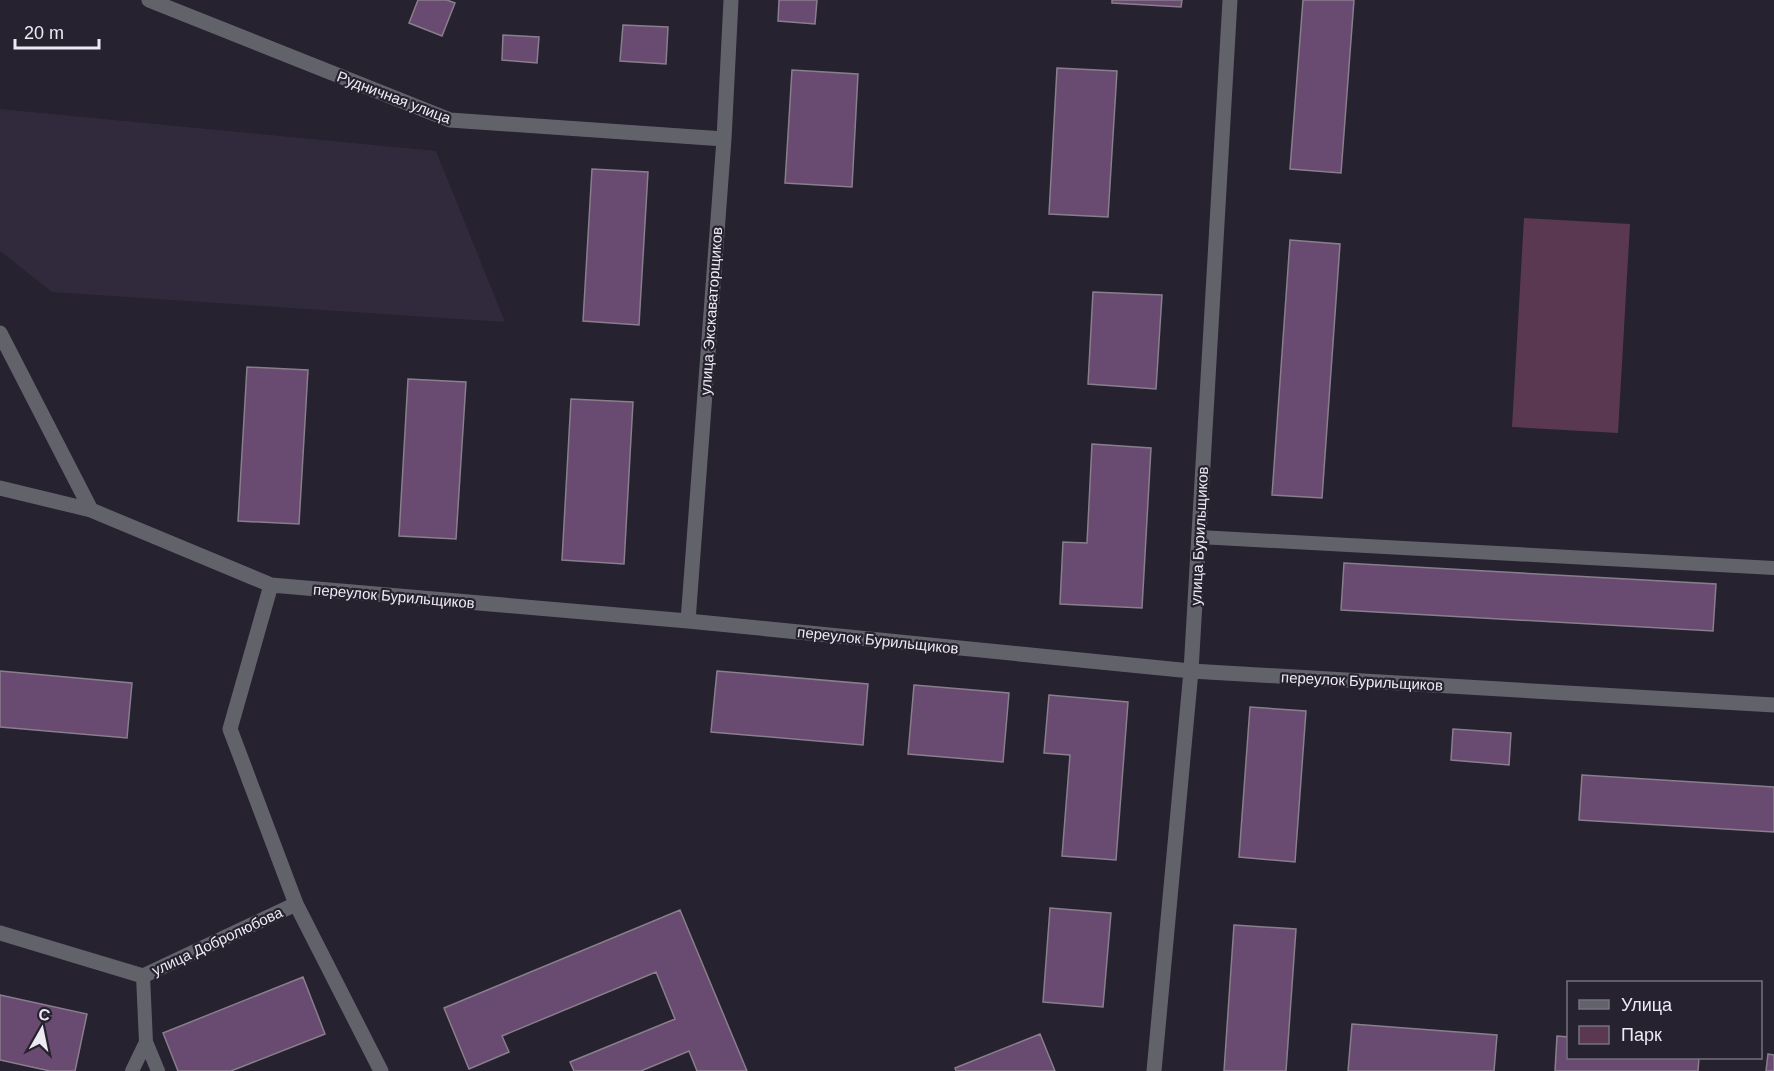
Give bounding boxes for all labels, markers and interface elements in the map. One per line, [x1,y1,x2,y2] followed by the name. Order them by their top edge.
[15,12,99,50] scale bar
[24,23,64,43] text: 20 m
[335,67,454,127] street label: Рудничная улица
[697,226,725,396] street label: улица Экскаваторщиков
[1187,466,1211,606] street label: улица Бурильщиков
[313,580,475,612] street label: переулок Бурильщиков
[797,623,959,657] street label: переулок Бурильщиков
[1281,668,1443,694] street label: переулок Бурильщиков
[149,903,286,979] street label: улица Добролюбова
[1567,981,1762,1059] legend
[1621,995,1673,1015] text: Улица
[12,999,72,1059] north arrow
[37,1005,52,1024] text: С
[1621,1025,1662,1045] text: Парк

